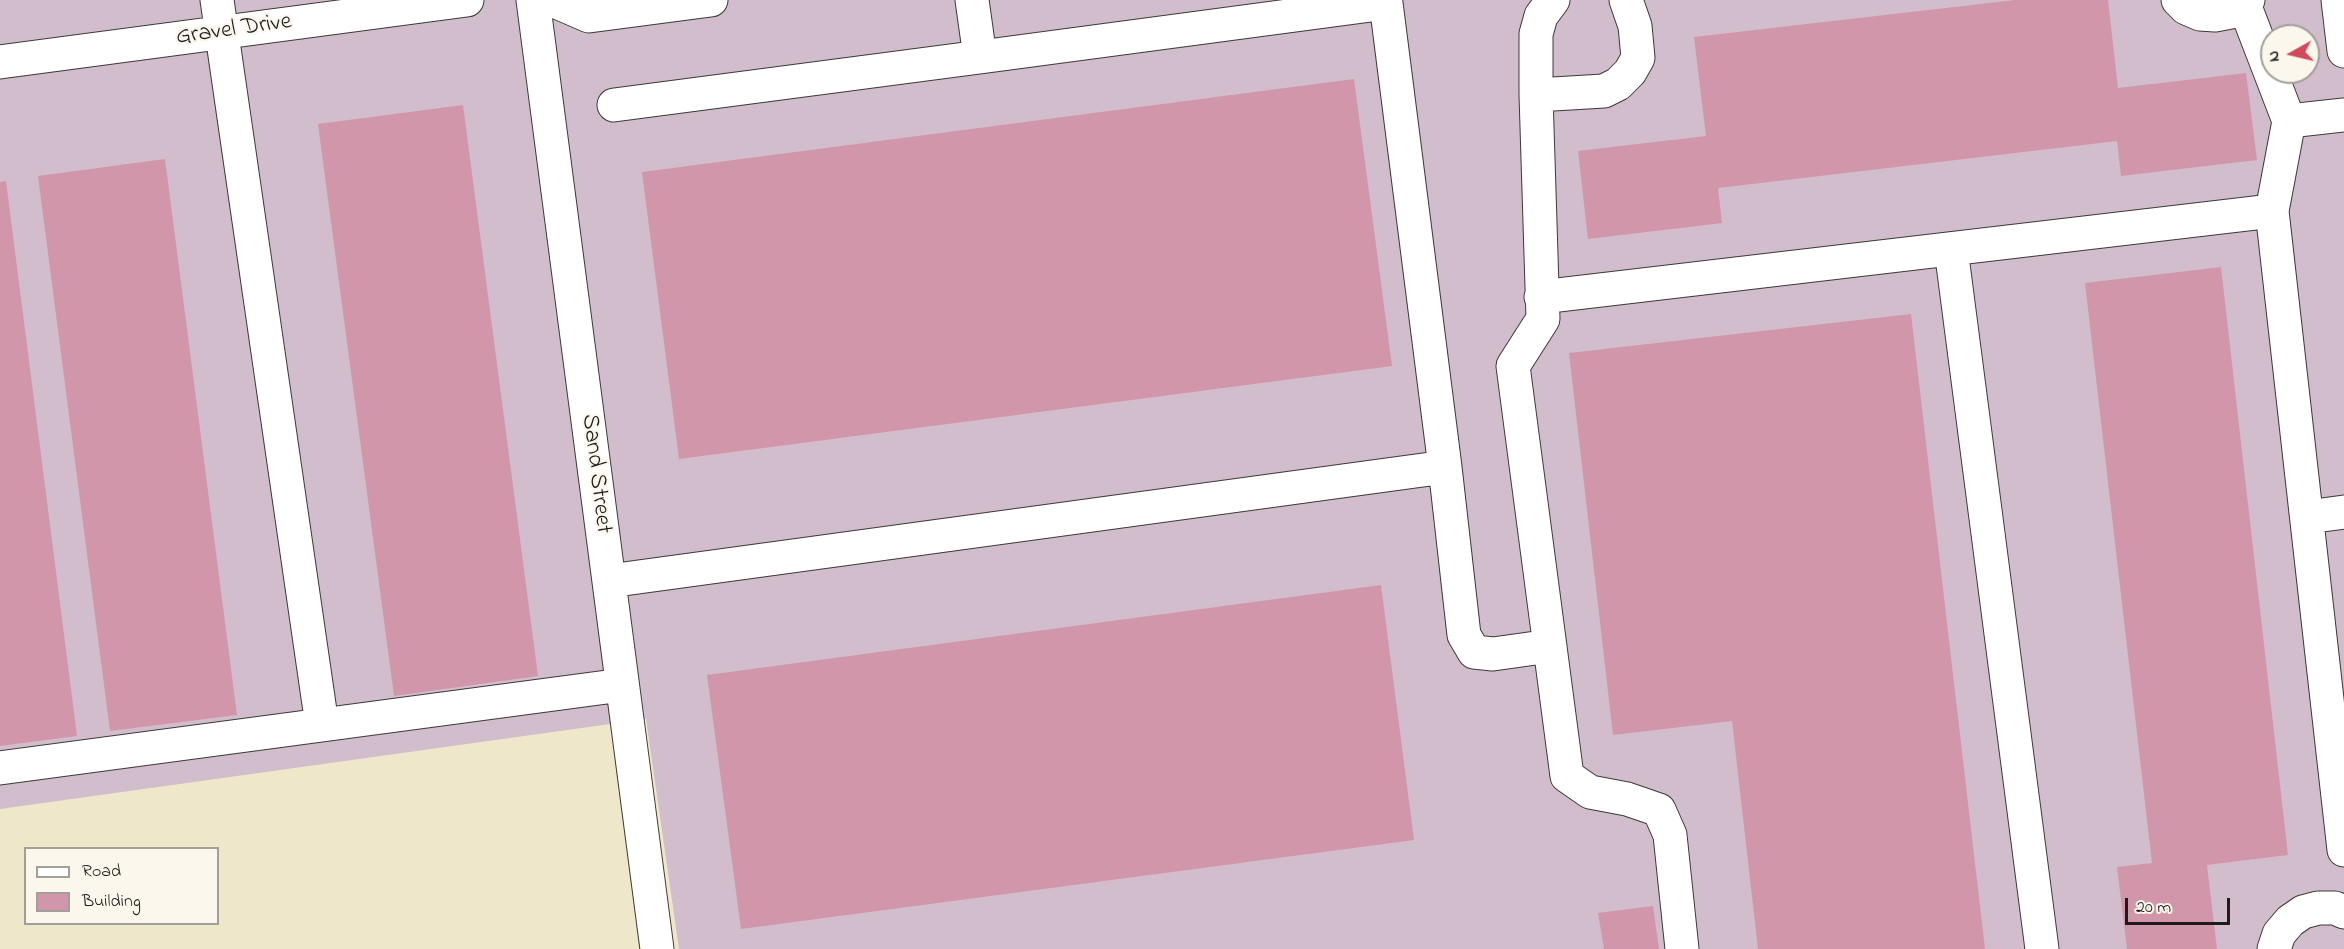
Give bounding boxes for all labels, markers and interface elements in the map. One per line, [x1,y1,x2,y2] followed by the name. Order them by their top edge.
[174,9,294,53] street label: Gravel Drive
[2260,24,2320,84] north arrow
[2262,49,2287,63] text: N
[573,413,617,535] street label: Sand Street
[24,847,219,925] legend
[82,859,121,885] text: Road
[2128,886,2233,924] scale bar
[82,889,141,915] text: Building
[2136,895,2171,921] text: 20 m

